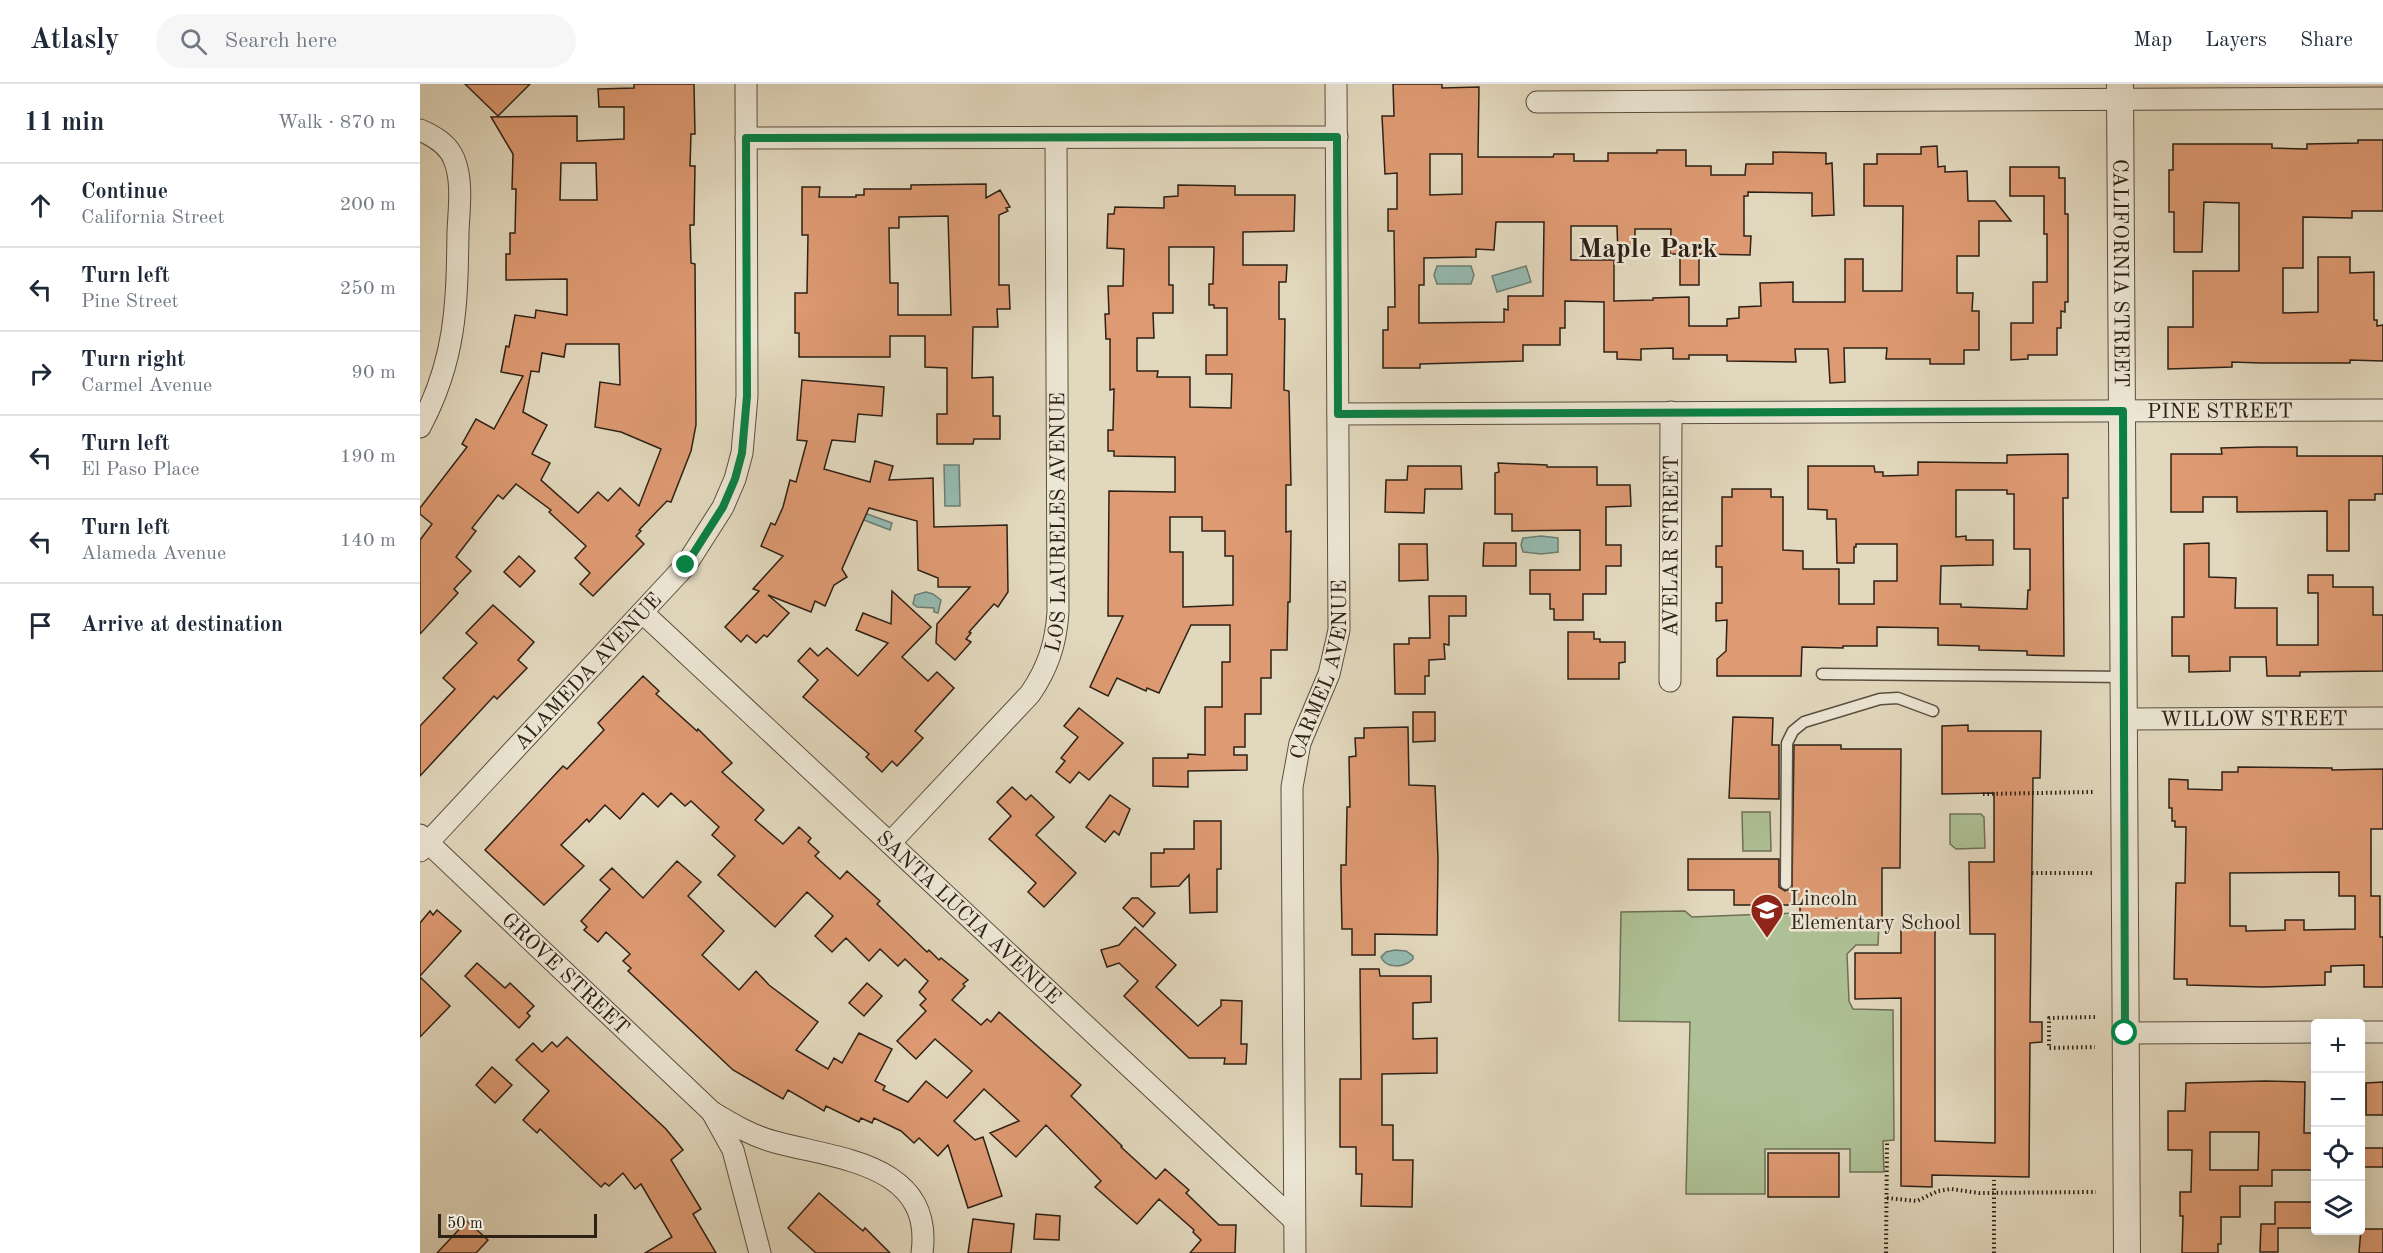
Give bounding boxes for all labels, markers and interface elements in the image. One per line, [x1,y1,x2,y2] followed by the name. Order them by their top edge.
[156,14,576,68] search box
[177,25,210,58] icon: search
[30,27,120,55] text: Atlasly
[225,30,337,52] text: Search here
[2133,30,2172,51] text: Map
[2205,30,2267,51] text: Layers
[2300,30,2353,51] text: Share
[24,110,104,136] text: 11 min
[277,113,396,133] text: Walk · 870 m
[2108,159,2131,387] street label: CALIFORNIA STREET
[81,181,168,203] text: Continue
[24,189,57,222] icon: ahead
[340,195,396,215] text: 200 m
[81,208,224,228] text: California Street
[1578,236,1718,263] district label: Maple Park
[81,265,170,287] text: Turn left
[24,273,57,306] icon: left
[340,279,396,299] text: 250 m
[81,292,179,312] text: Pine Street
[81,349,185,371] text: Turn right
[24,357,57,390] icon: right
[351,363,396,383] text: 90 m
[81,376,212,396] text: Carmel Avenue
[1042,392,1070,655] street label: LOS LAURELES AVENUE
[2147,401,2293,423] street label: PINE STREET
[81,433,170,455] text: Turn left
[24,441,57,474] icon: left
[340,447,396,467] text: 190 m
[1661,455,1683,637] street label: AVELAR STREET
[81,460,199,480] text: El Paso Place
[81,517,170,539] text: Turn left
[24,525,57,558] icon: left
[340,531,396,551] text: 140 m
[81,544,226,564] text: Alameda Avenue
[672,551,698,577] route end
[1288,579,1351,761] street label: CARMEL AVENUE
[511,589,666,754] street label: ALAMEDA AVENUE
[24,609,57,642] icon: arrive
[81,614,283,636] text: Arrive at destination
[2160,709,2348,731] street label: WILLOW STREET
[872,828,1064,1009] street label: SANTA LUCIA AVENUE
[1790,889,1961,934] place label: Lincoln Elementary School
[1749,892,1785,939] school or university icon: Lincoln Elementary School
[497,909,633,1039] street label: GROVE STREET
[2111,1019,2137,1045] route start
[2311,1019,2365,1235] map controls
[2311,1019,2365,1073] button: +
[2311,1073,2365,1127] button: −
[2311,1127,2365,1181] button: locate
[2311,1181,2365,1235] button: layers
[438,1211,597,1238] scale bar
[447,1216,483,1232] text: 50 m

